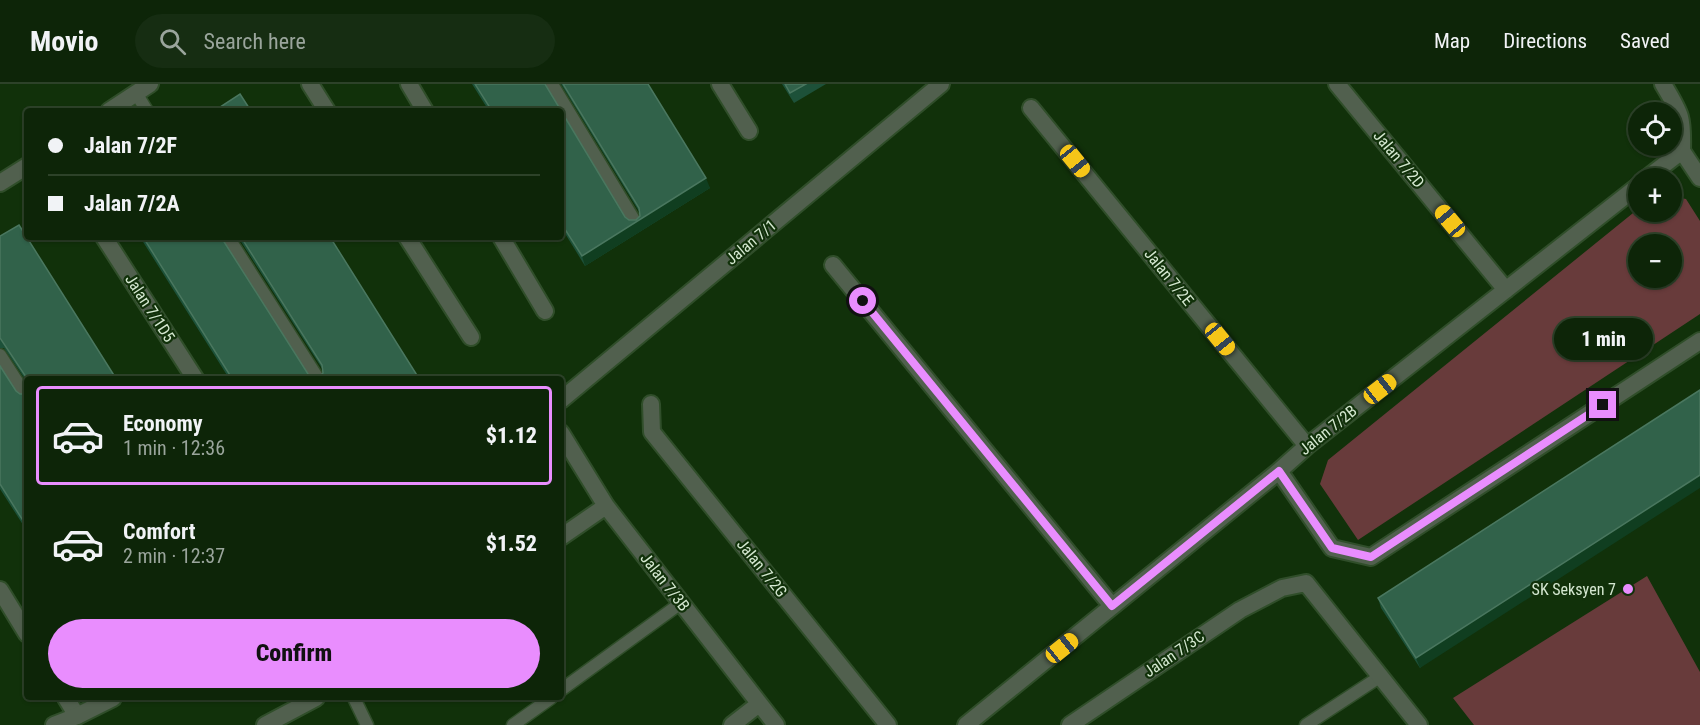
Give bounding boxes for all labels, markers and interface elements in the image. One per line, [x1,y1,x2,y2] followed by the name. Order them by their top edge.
[135,14,555,68] search box
[30,25,99,58] text: Movio
[156,25,189,58] icon: search
[204,29,306,54] text: Search here
[1434,29,1470,53] text: Map
[1503,29,1587,53] text: Directions
[1620,29,1670,53] text: Saved
[1628,102,1682,288] map controls
[1628,102,1682,156] button: locate
[1370,126,1428,192] street label: Jalan 7/2D
[84,133,177,158] text: Jalan 7/2F
[1057,141,1093,181] car
[1628,168,1682,222] button: +
[84,191,180,216] text: Jalan 7/2A
[1432,201,1468,241] car
[722,215,780,269] street label: Jalan 7/1
[1628,234,1682,288] button: −
[1140,245,1198,309] street label: Jalan 7/2E
[121,271,179,346] street label: Jalan 7/1D5
[849,287,876,314] route start
[1554,318,1652,360] callout: 1 min
[1202,319,1238,359] car
[1581,327,1626,351] text: 1 min
[1360,371,1400,407] car
[1589,391,1616,418] route end
[1295,401,1361,459] street label: Jalan 7/2B
[51,409,105,463] icon: car
[123,411,203,436] text: Economy
[486,423,537,448] text: $1.12
[123,436,225,460] text: 1 min · 12:36
[51,517,105,571] icon: car
[123,519,196,544] text: Comfort
[486,531,537,556] text: $1.52
[733,535,791,601] street label: Jalan 7/2G
[123,544,225,568] text: 2 min · 12:37
[636,549,694,615] street label: Jalan 7/3B
[1532,580,1616,599] place label: SK Seksyen 7
[1621,582,1635,596] marker: SK Seksyen 7
[48,619,540,688] button: Confirm
[1140,627,1208,681] street label: Jalan 7/3C
[1042,630,1082,666] car

